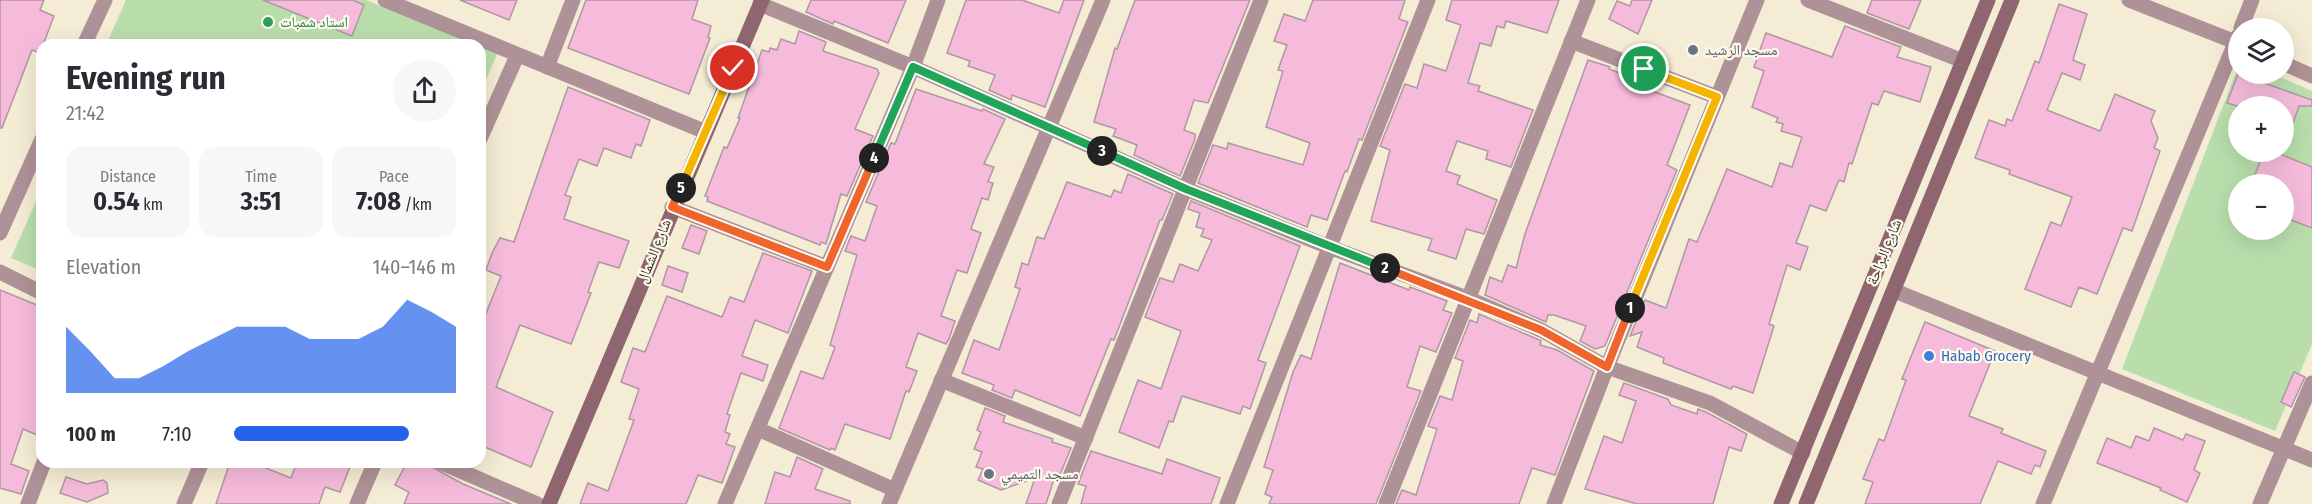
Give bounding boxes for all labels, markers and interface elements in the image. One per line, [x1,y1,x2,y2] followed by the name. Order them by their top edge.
[280,13,348,31] place label: استاد شمبات
[261,15,275,29] marker: استاد شمبات
[2228,18,2294,240] map controls
[2228,18,2294,84] button: layers
[1705,41,1778,59] place label: مسجد الرشيد
[707,42,758,93] pin
[1618,43,1669,94] pin
[1686,43,1700,57] marker: مسجد الرشيد
[716,51,749,84] icon: check
[1627,52,1660,85] icon: arrive
[66,58,226,98] text: Evening run
[393,59,456,122] button: share
[2228,96,2294,162] button: +
[66,101,105,125] text: 21:42
[1087,136,1117,166] pin: 3
[1098,141,1106,160] text: 3
[859,143,889,173] pin: 4
[870,148,878,167] text: 4
[100,167,156,186] text: Distance
[245,167,277,186] text: Time
[379,167,409,186] text: Pace
[666,173,696,203] pin: 5
[2228,174,2294,240] button: −
[677,178,685,197] text: 5
[93,186,140,217] text: 0.54
[241,186,281,217] text: 3:51
[356,186,401,217] text: 7:08
[140,195,163,214] text: km
[401,195,432,214] text: /km
[633,216,676,286] street label: شارع الشمال
[1863,216,1906,288] street label: شارع البراحة
[1370,253,1400,283] pin: 2
[66,255,141,279] text: Elevation
[373,255,456,279] text: 140–146 m
[1381,258,1389,277] text: 2
[1615,293,1645,323] pin: 1
[1627,298,1633,317] text: 1
[1941,347,2031,365] place label: Habab Grocery
[1922,349,1936,363] marker: Habab Grocery
[66,422,116,446] text: 100 m
[162,422,192,446] text: 7:10
[1001,465,1079,486] place label: مسجد التميمي
[982,467,996,481] marker: مسجد التميمي

